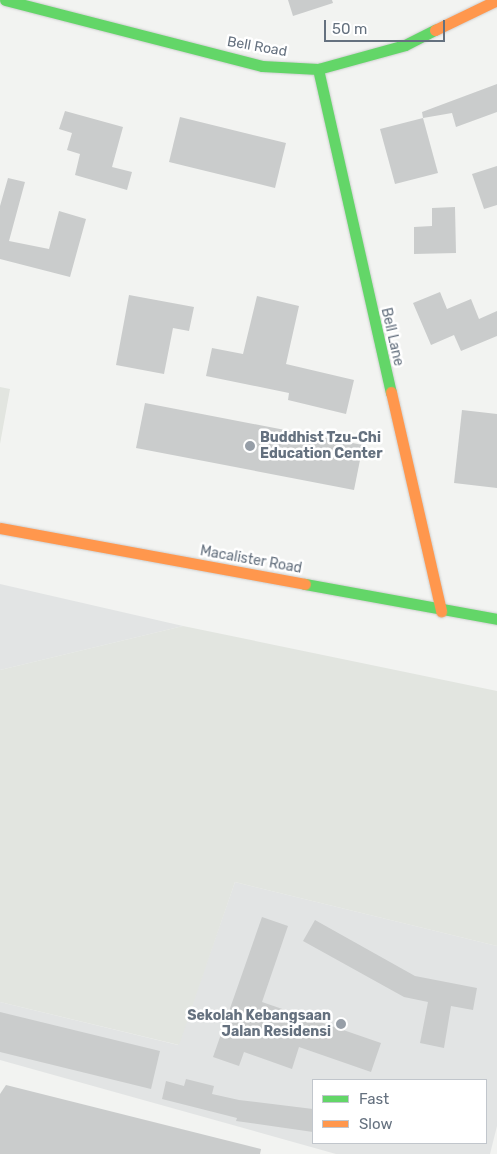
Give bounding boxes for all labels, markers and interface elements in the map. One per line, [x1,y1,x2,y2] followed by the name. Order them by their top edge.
[327,10,448,42] scale bar
[332,20,367,38] text: 50 m
[226,33,288,61] street label: Bell Road
[377,306,407,368] street label: Bell Lane
[260,430,383,462] place label: Buddhist Tzu-Chi Education Center
[244,440,256,452] marker: Buddhist Tzu-Chi Education Center
[199,543,303,577] street label: Macalister Road
[187,1008,331,1040] place label: Sekolah Kebangsaan Jalan Residensi
[335,1018,347,1030] marker: Sekolah Kebangsaan Jalan Residensi
[312,1079,487,1144] legend
[359,1090,389,1108] text: Fast
[359,1115,392,1133] text: Slow

